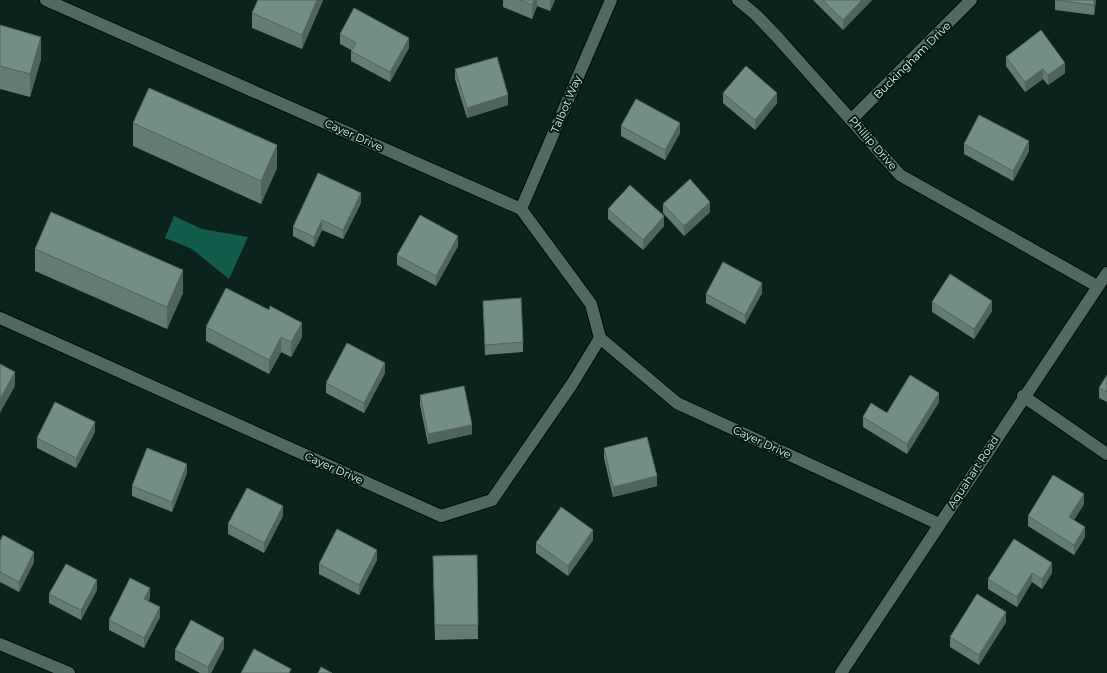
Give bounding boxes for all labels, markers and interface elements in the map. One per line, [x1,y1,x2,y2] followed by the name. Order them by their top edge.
[870,18,954,102] street label: Buckingham Drive
[548,73,584,135] street label: Talbot Way
[846,113,900,173] street label: Phillip Drive
[323,116,386,154] street label: Cayer Drive
[731,422,794,462] street label: Cayer Drive
[944,433,1002,511] street label: Aquahart Road
[303,449,366,487] street label: Cayer Drive

